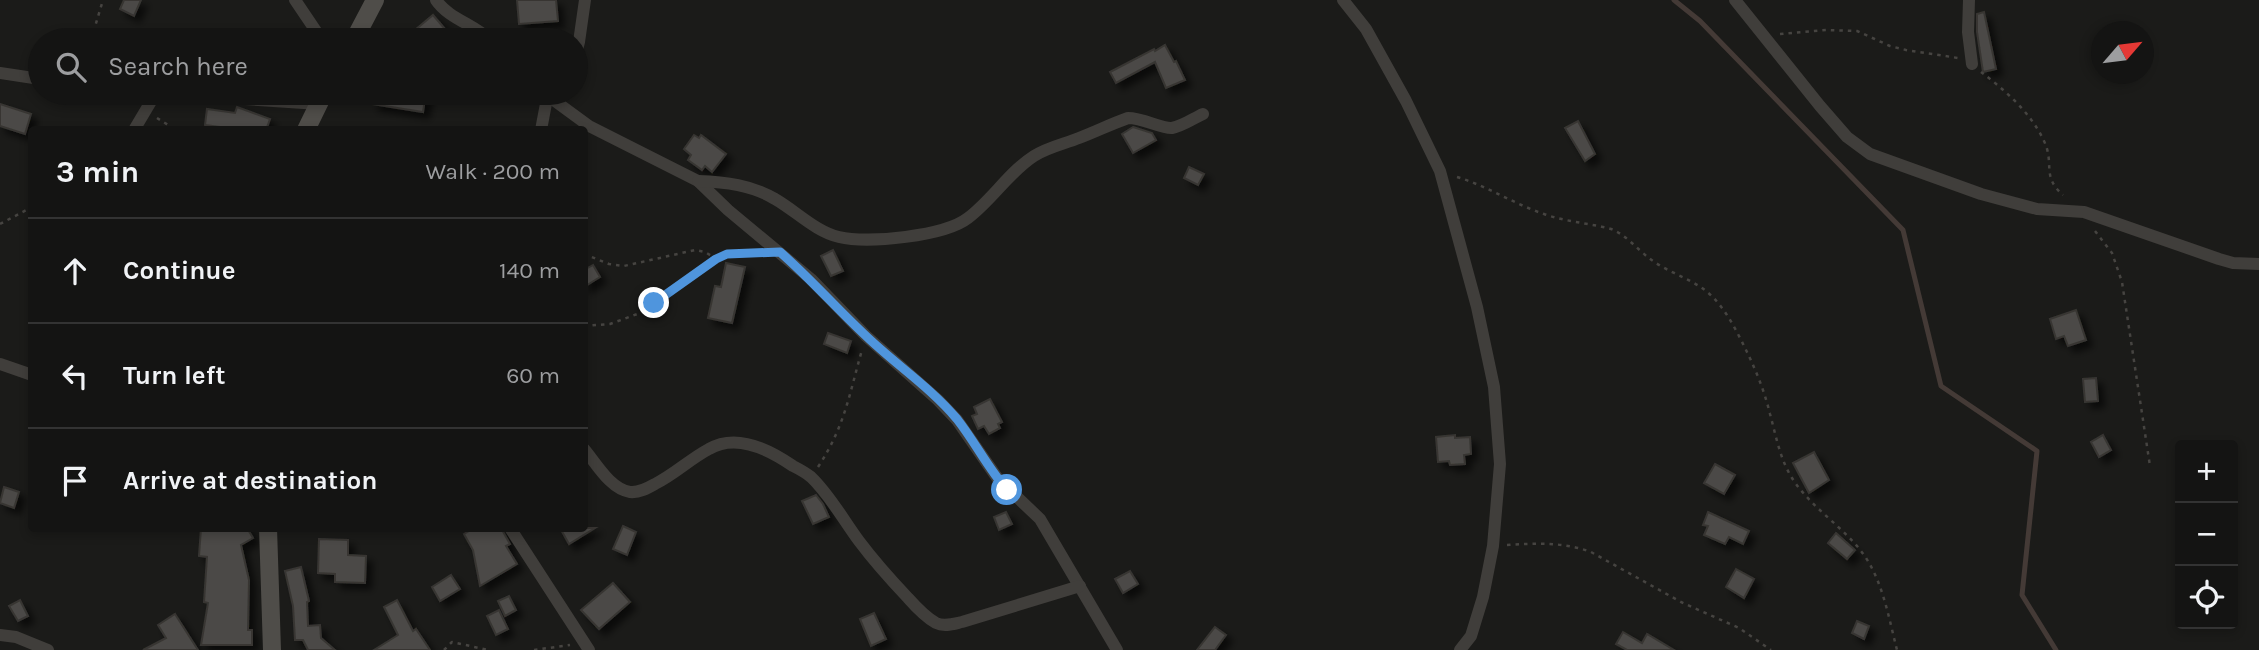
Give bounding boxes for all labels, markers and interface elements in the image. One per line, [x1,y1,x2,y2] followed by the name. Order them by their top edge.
[2091,21,2154,84] north arrow
[28,28,588,105] search box
[52,48,90,86] icon: search
[108,51,248,82] text: Search here
[56,154,139,190] text: 3 min
[425,158,560,185] text: Walk · 200 m
[56,252,94,290] icon: ahead
[123,255,235,286] text: Continue
[499,257,560,284] text: 140 m
[638,287,669,318] route end
[56,357,94,395] icon: left
[123,360,225,391] text: Turn left
[506,362,560,389] text: 60 m
[2175,440,2238,629] map controls
[2175,440,2238,503] button: +
[56,462,94,500] icon: arrive
[123,465,377,496] text: Arrive at destination
[991,474,1022,505] route start
[2175,503,2238,566] button: −
[2175,566,2238,629] button: locate

